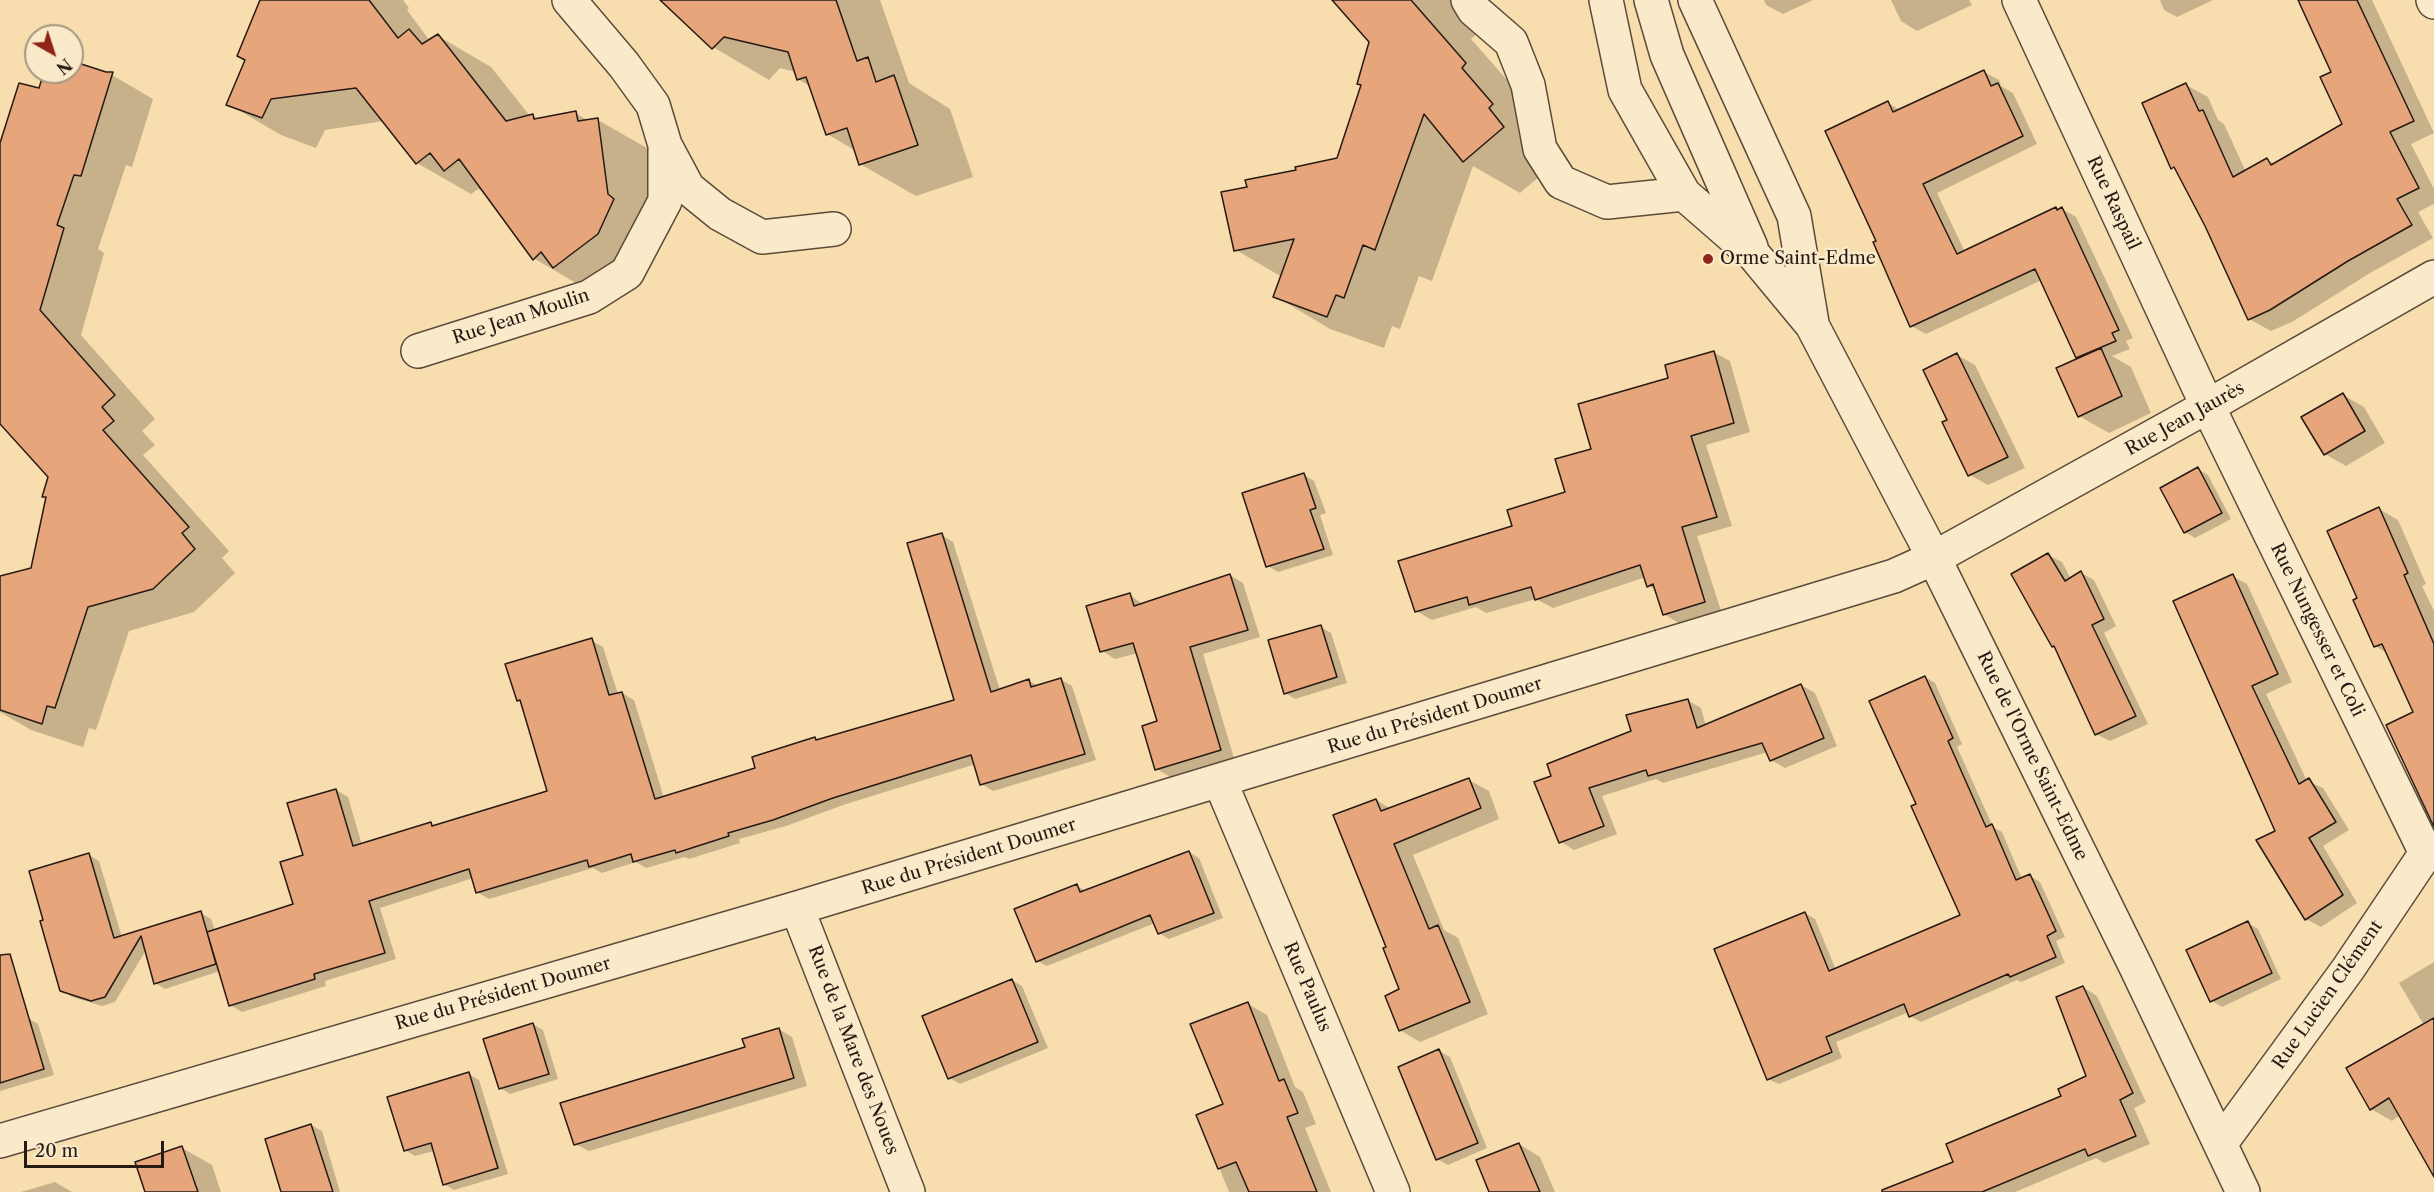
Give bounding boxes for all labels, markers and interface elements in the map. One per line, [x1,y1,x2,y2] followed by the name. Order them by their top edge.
[24,24,84,84] north arrow
[52,54,76,79] text: N
[2082,153,2144,253] street label: Rue Raspail
[1720,248,1876,270] place label: Orme Saint-Edme
[1701,252,1715,266] marker: Orme Saint-Edme
[450,285,592,349] street label: Rue Jean Moulin
[2122,377,2248,461] street label: Rue Jean Jaurès
[2266,540,2368,720] street label: Rue Nungesser et Coli
[1972,648,2092,864] street label: Rue de l'Orme Saint-Edme
[1325,673,1545,759] street label: Rue du Président Doumer
[859,814,1079,900] street label: Rue du Président Doumer
[2268,916,2388,1074] street label: Rue Lucien Clément
[1278,939,1336,1035] street label: Rue Paulus
[803,942,903,1158] street label: Rue de la Mare des Noues
[393,953,613,1035] street label: Rue du Président Doumer
[27,1129,166,1167] scale bar
[35,1140,78,1162] text: 20 m

